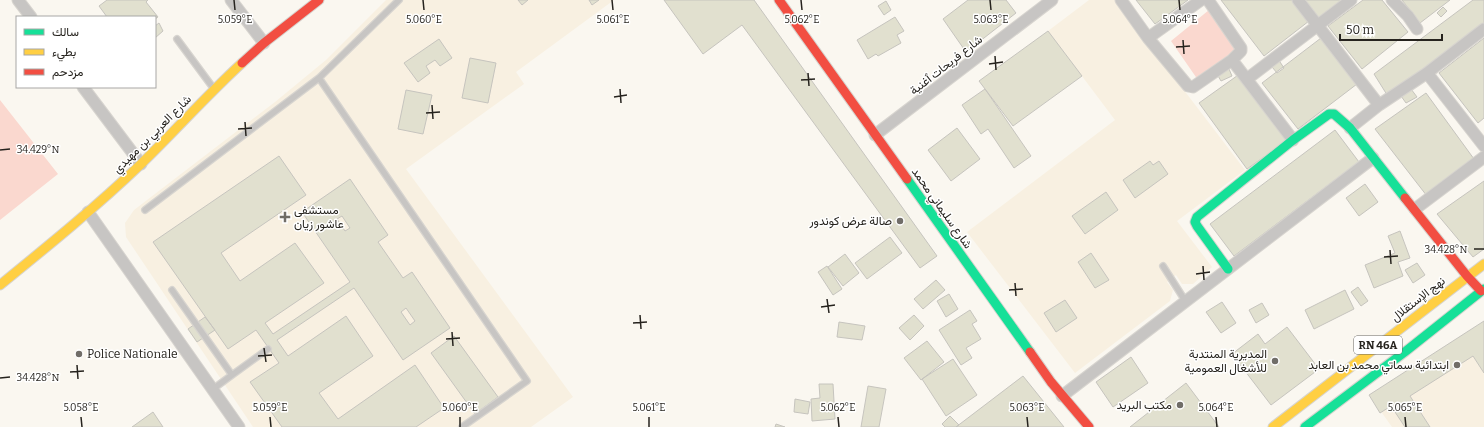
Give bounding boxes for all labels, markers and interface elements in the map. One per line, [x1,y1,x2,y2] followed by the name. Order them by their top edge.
[218,14,252,26] text: 5.059°E
[406,14,442,26] text: 5.060°E
[596,14,630,26] text: 5.061°E
[785,14,819,26] text: 5.062°E
[973,14,1009,26] text: 5.063°E
[1162,14,1198,26] text: 5.064°E
[16,16,156,88] legend
[1340,16,1442,42] scale bar
[1346,23,1375,37] text: 50 m
[52,25,79,39] text: سالك
[907,32,986,99] street label: شارع فريحات ٱغنية
[52,45,76,62] text: بطيء
[52,65,83,80] text: مزدحم
[110,92,196,178] street label: شارع العربي بن مهيدي
[17,144,59,156] text: 34.429°N
[906,165,975,253] street label: شارع سليماني محمد
[294,203,344,232] place label: مستشفى عاشور زيان
[279,211,291,223] marker: مستشفى عاشور زيان
[809,214,892,229] place label: صالة عرض كوندور
[895,216,905,226] marker: صالة عرض كوندور
[1424,244,1468,256] text: 34.428°N
[1388,274,1449,326] street label: نهج الإستقلال
[1354,336,1402,354] road number: RN 46A
[87,347,178,361] place label: Police Nationale
[1184,347,1267,376] place label: المديرية المنتدبة للأشغال العمومية
[74,349,84,359] marker: Police Nationale
[1270,356,1280,366] marker: المديرية المنتدبة للأشغال العمومية
[1308,358,1449,375] place label: ابتدائية سماتي محمد بن العابد
[1452,360,1462,370] marker: ابتدائية سماتي محمد بن العابد
[16,372,60,384] text: 34.428°N
[1116,398,1172,413] place label: مكتب البريد
[1175,400,1185,410] marker: مكتب البريد
[63,402,99,414] text: 5.058°E
[253,402,287,414] text: 5.059°E
[442,402,478,414] text: 5.060°E
[632,402,666,414] text: 5.061°E
[821,402,855,414] text: 5.062°E
[1009,402,1045,414] text: 5.063°E
[1198,402,1234,414] text: 5.064°E
[1388,402,1422,414] text: 5.065°E

